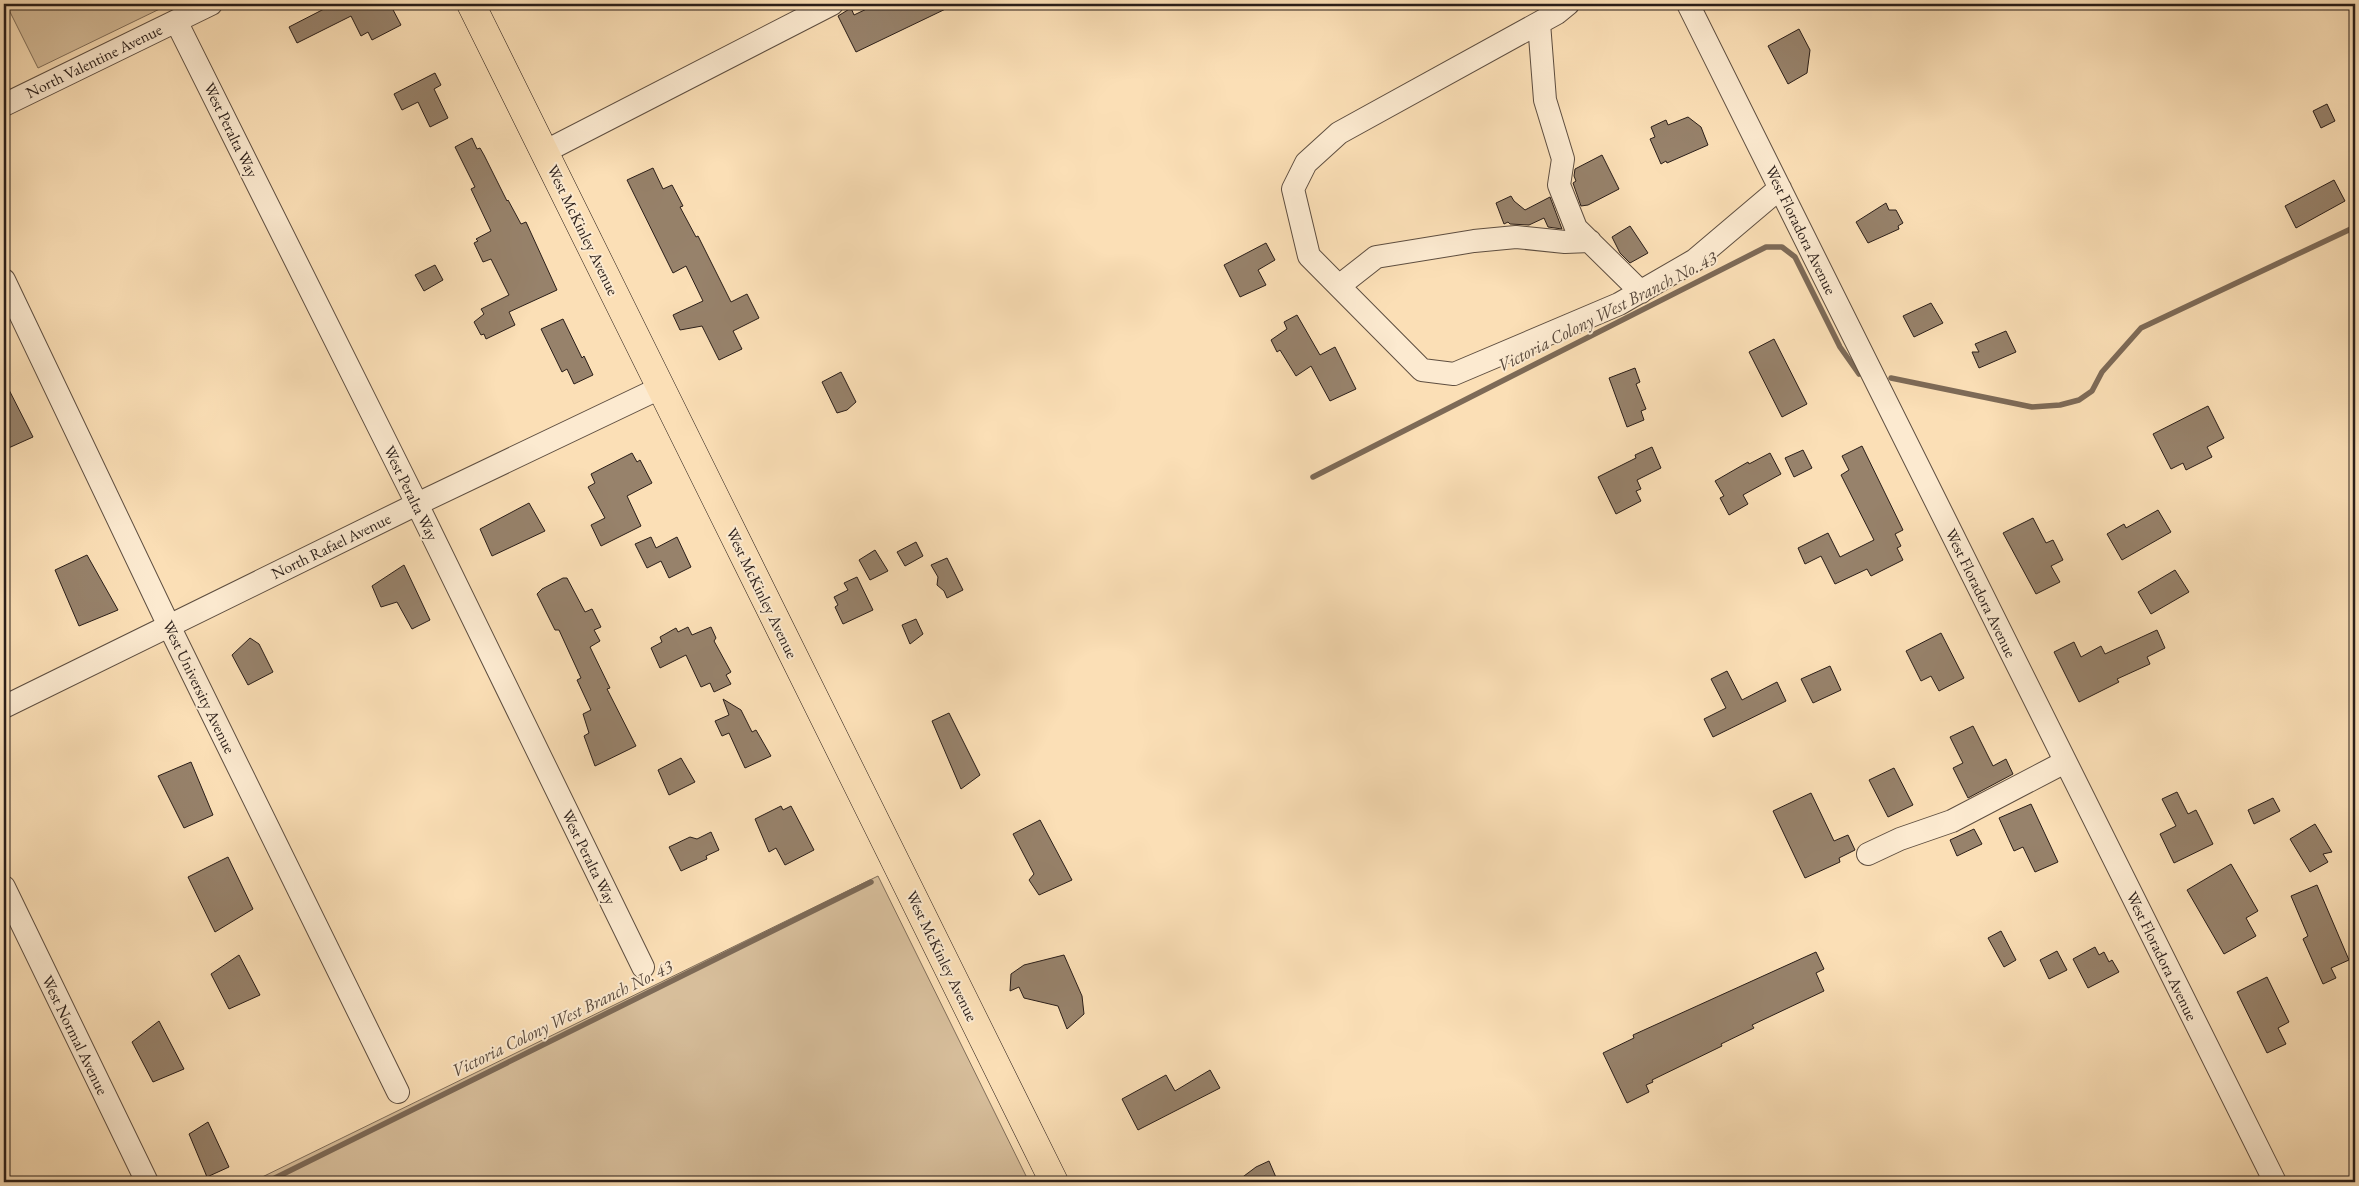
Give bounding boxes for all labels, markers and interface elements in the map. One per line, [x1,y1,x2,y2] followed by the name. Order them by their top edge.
[22,19,166,103] street label: North Valentine Avenue
[199,79,264,182] street label: West Peralta Way
[542,161,624,299] street label: West McKinley Avenue
[1761,162,1841,298] street label: West Floradora Avenue
[1493,245,1722,377] water label: Victoria Colony West Branch No. 43
[379,442,444,545] street label: West Peralta Way
[268,508,394,584] street label: North Rafael Avenue
[721,524,803,662] street label: West McKinley Avenue
[1941,525,2021,661] street label: West Floradora Avenue
[158,617,240,757] street label: West University Avenue
[557,806,622,909] street label: West Peralta Way
[901,887,983,1025] street label: West McKinley Avenue
[2122,888,2202,1024] street label: West Floradora Avenue
[447,954,677,1083] water label: Victoria Colony West Branch No. 43
[37,972,113,1098] street label: West Normal Avenue

